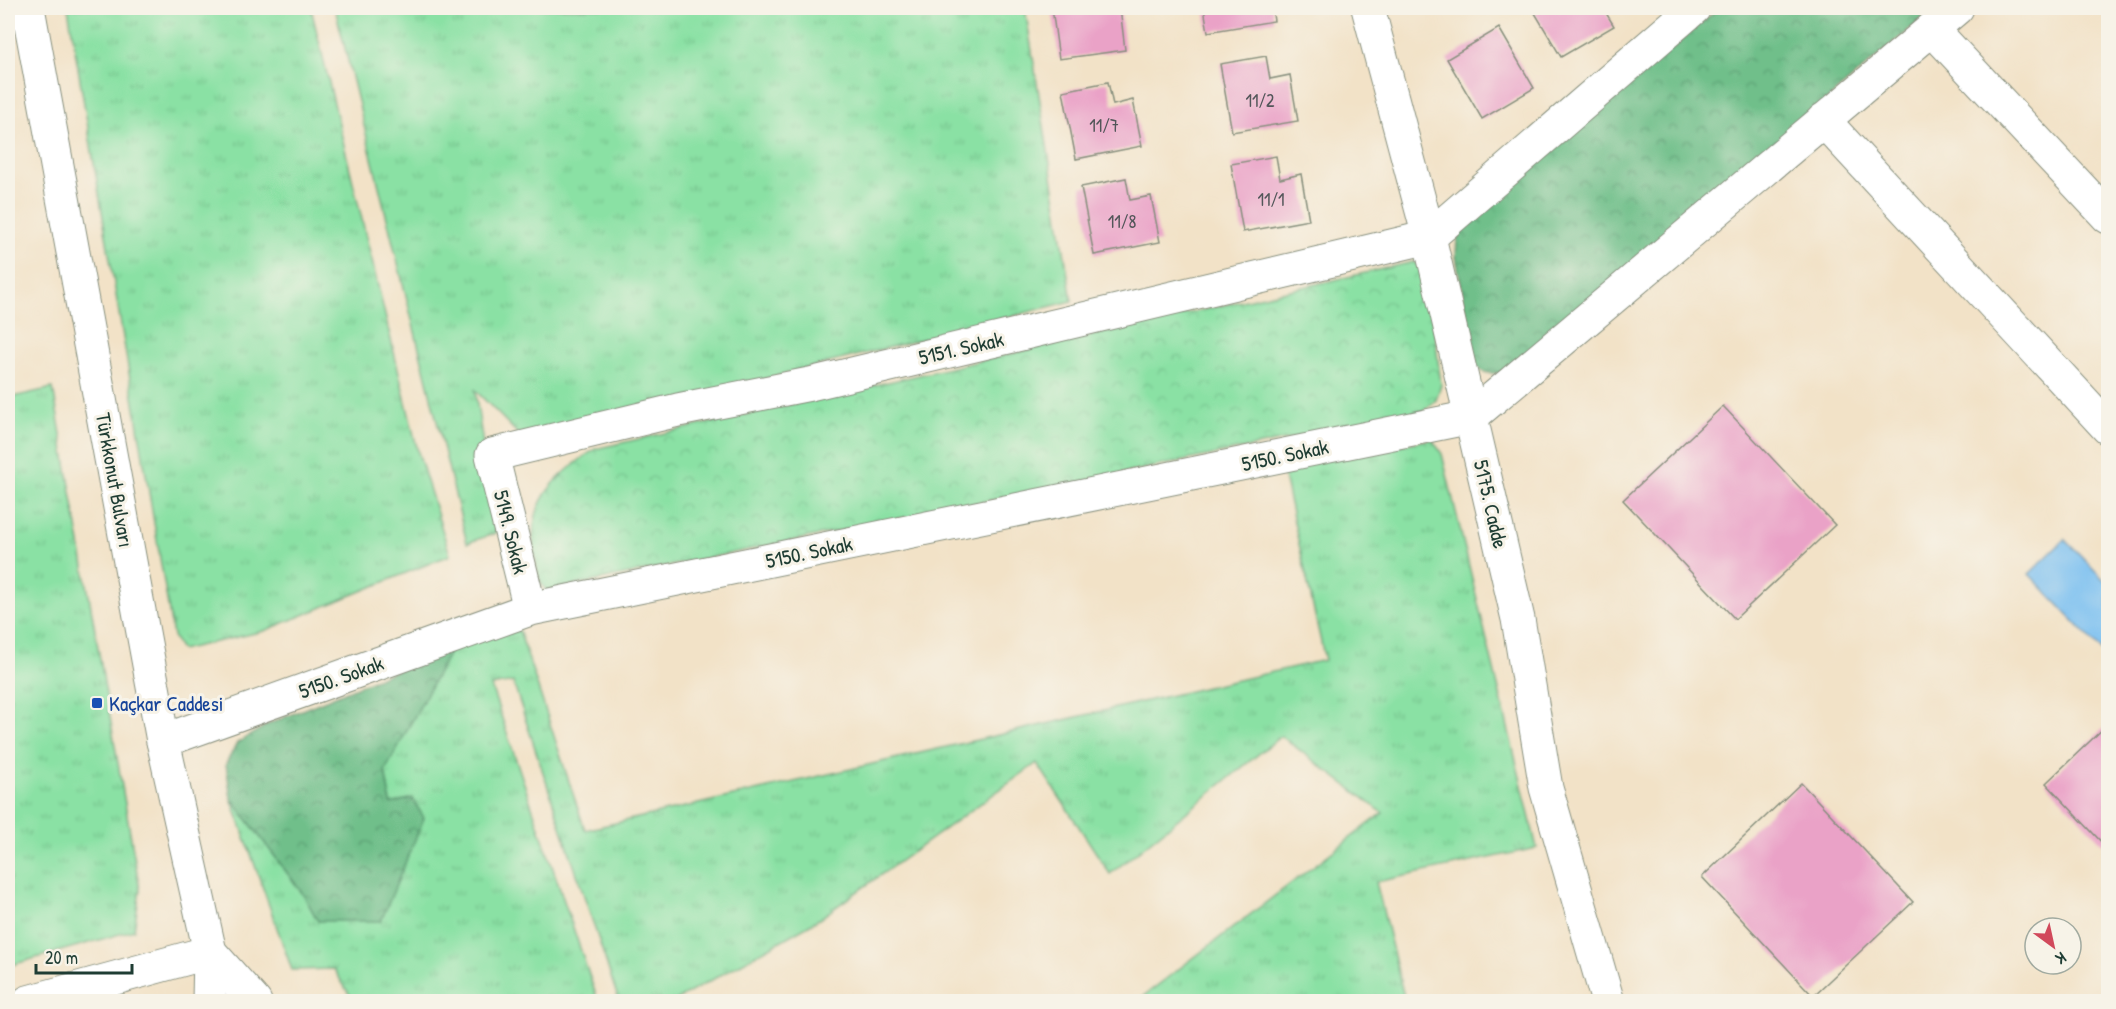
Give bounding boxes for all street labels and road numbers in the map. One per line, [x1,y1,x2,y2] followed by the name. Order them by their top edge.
[916,324,1006,372] street label: 5151. Sokak
[89,410,141,550] street label: Türkkonut Bulvarı
[1239,432,1331,478] street label: 5150. Sokak
[1467,457,1515,551] street label: 5175. Cadde
[487,487,535,577] street label: 5149. Sokak
[763,529,855,575] street label: 5150. Sokak
[295,648,388,706] street label: 5150. Sokak

